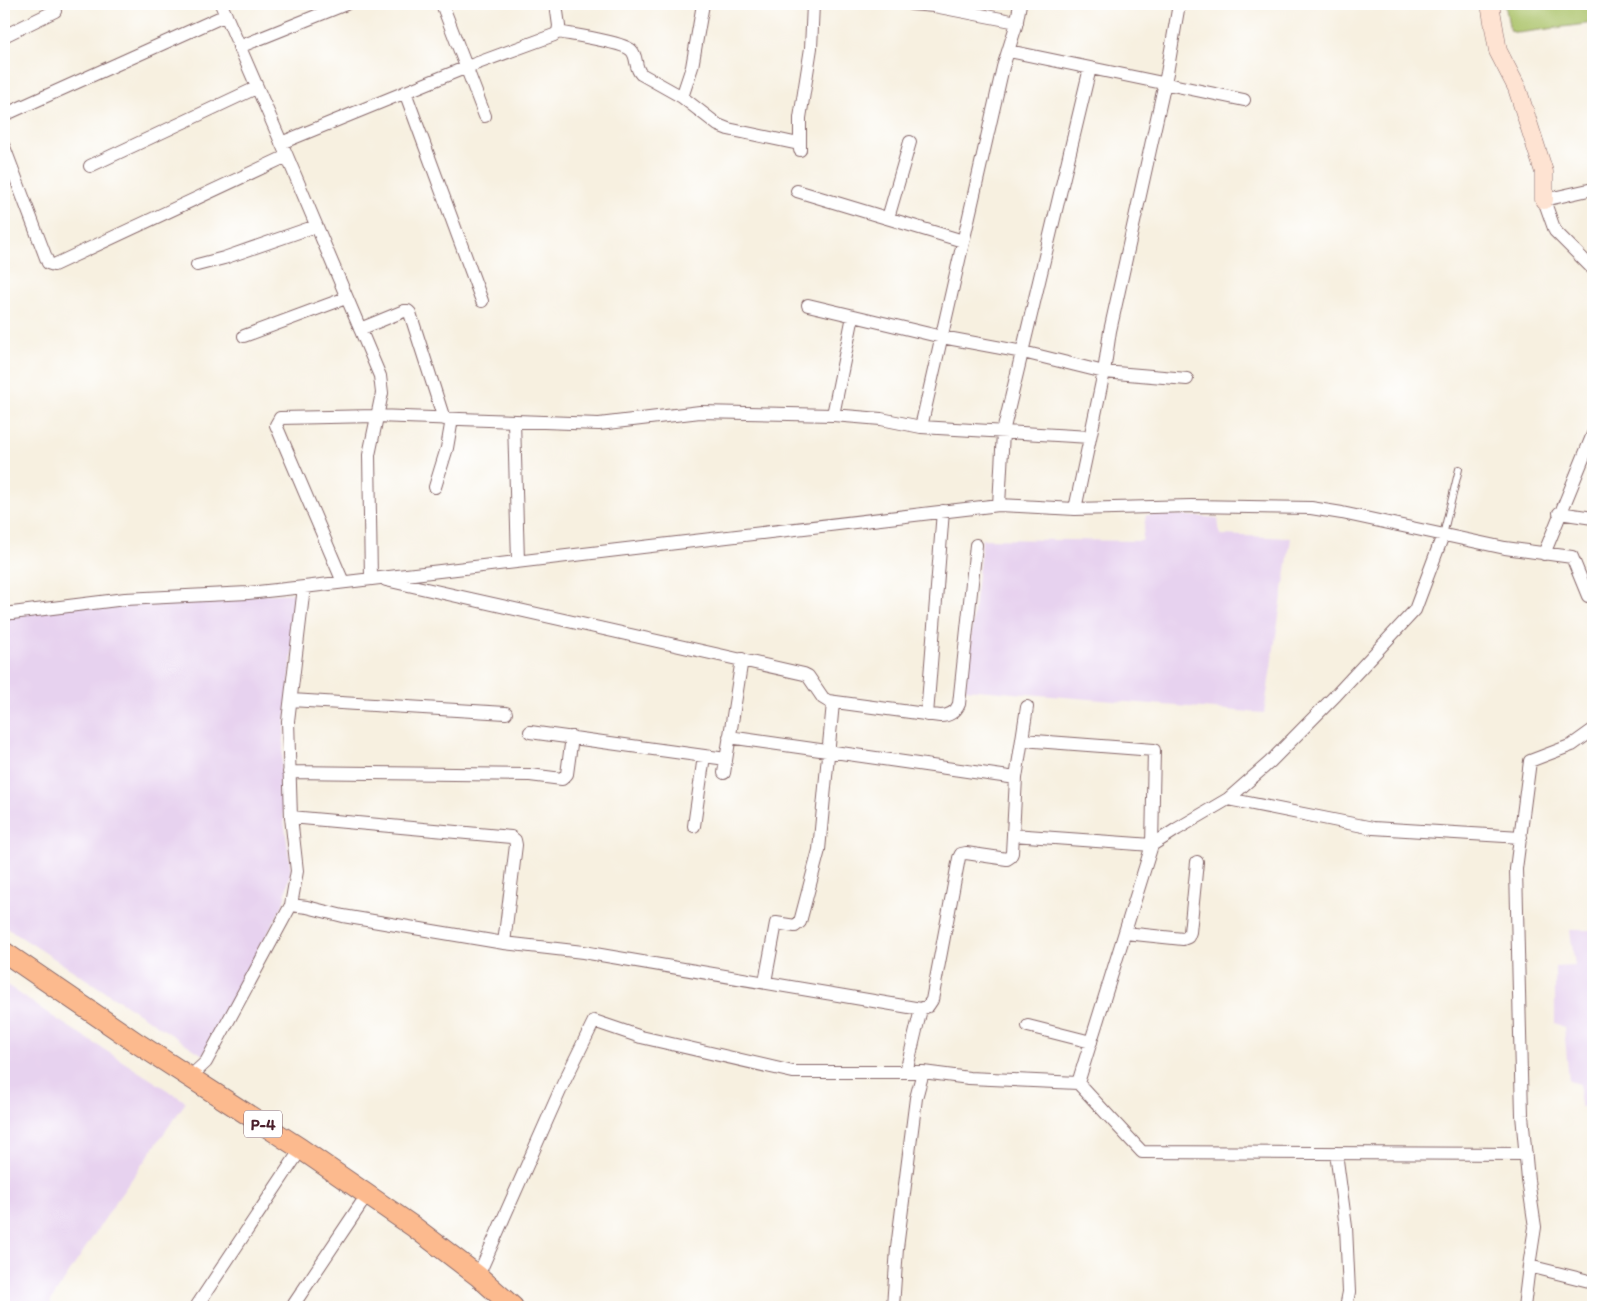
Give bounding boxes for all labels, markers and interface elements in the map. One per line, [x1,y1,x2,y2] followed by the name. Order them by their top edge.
[244,1110,282,1138] road number: P-4

